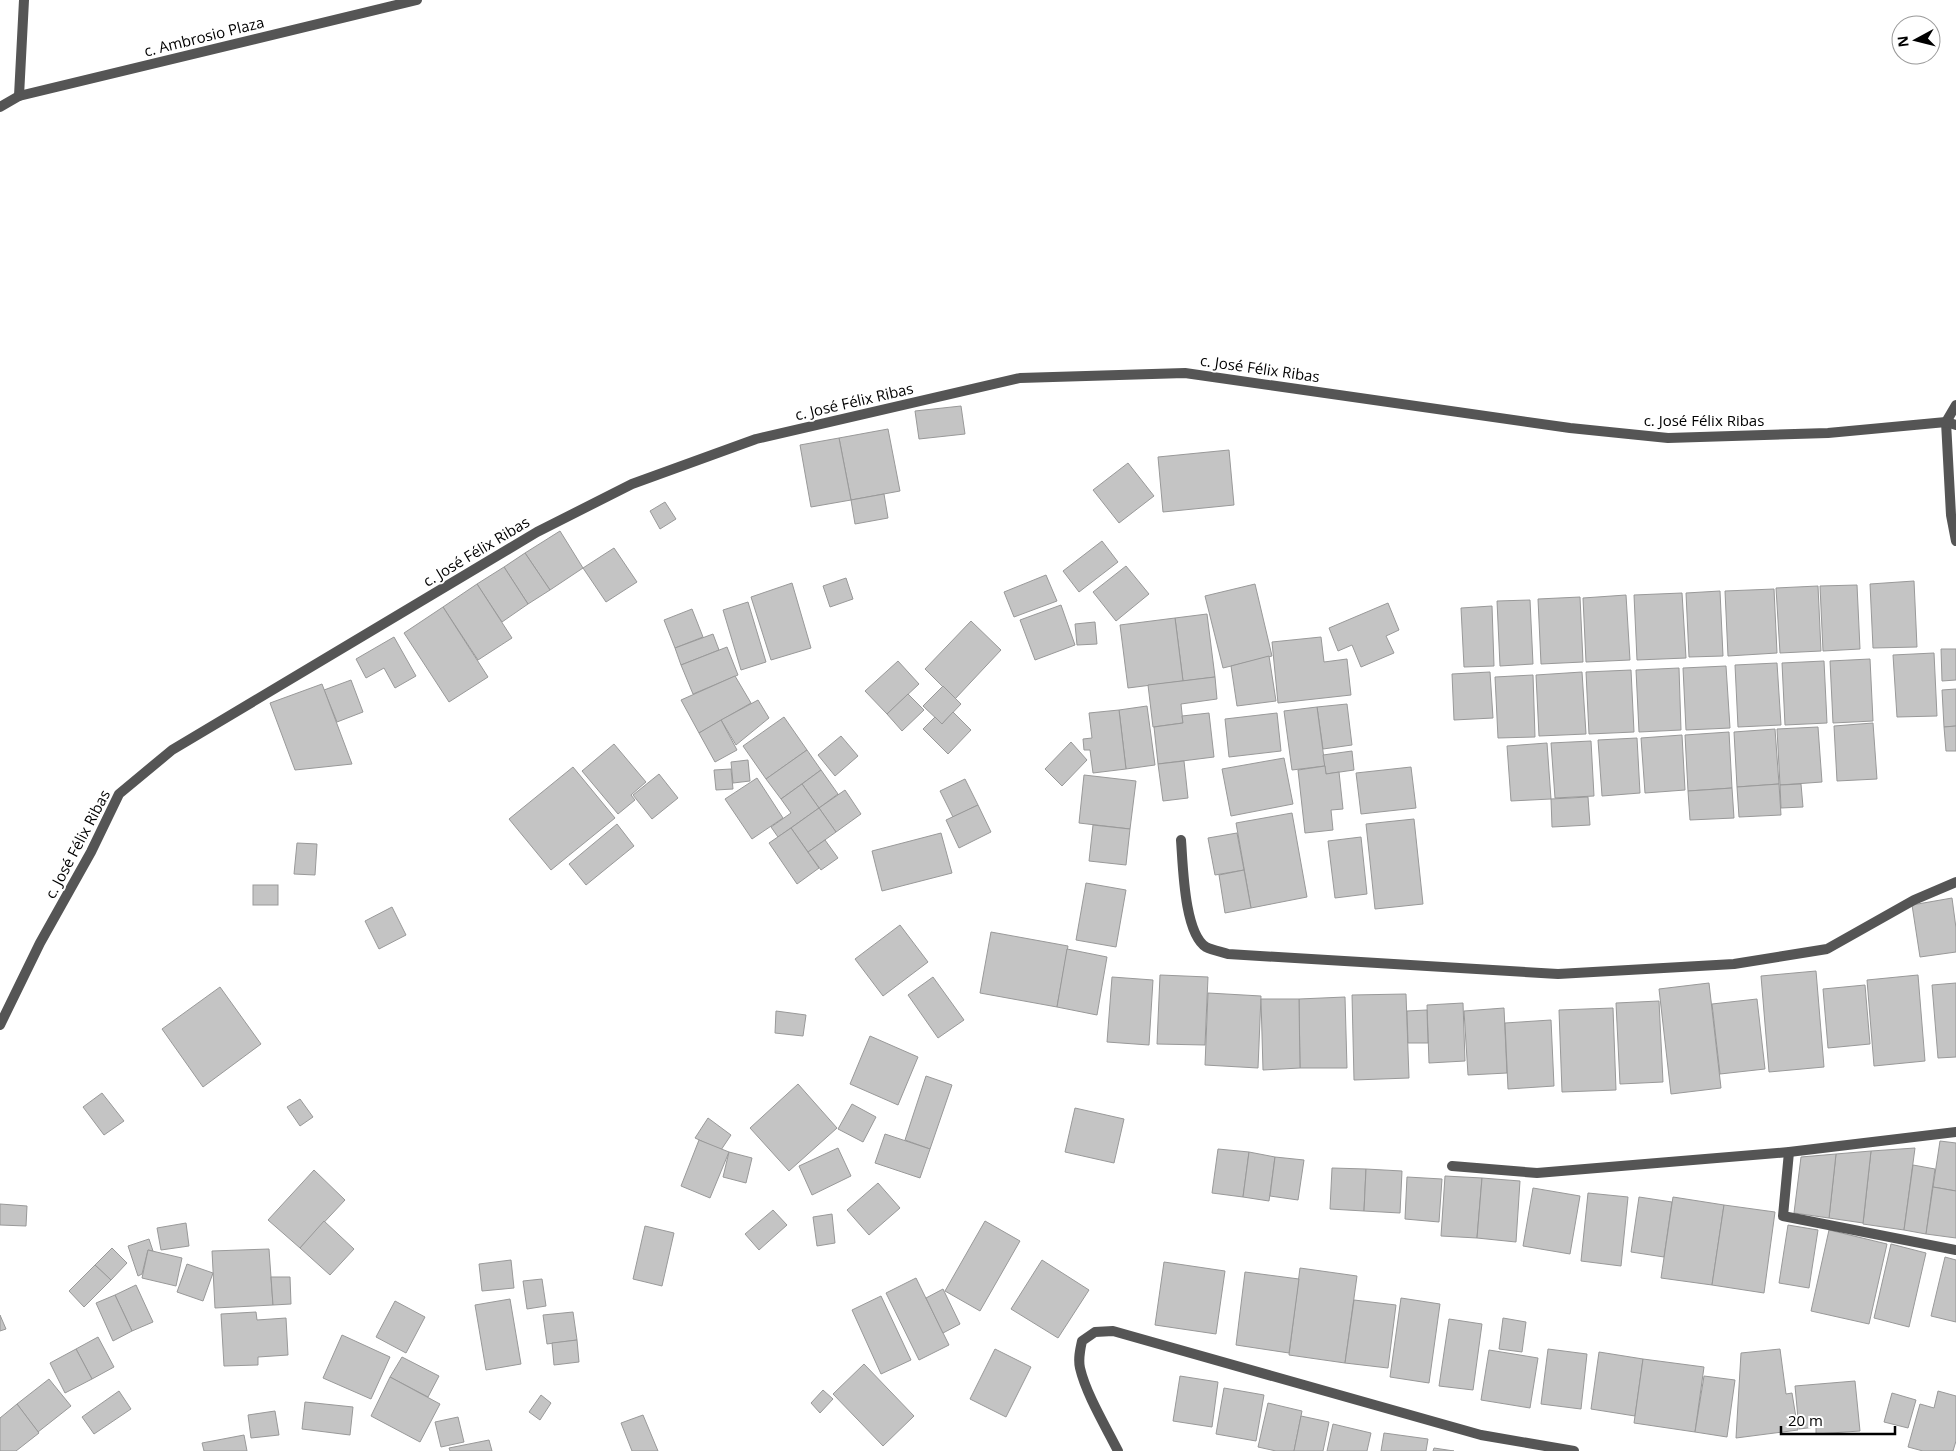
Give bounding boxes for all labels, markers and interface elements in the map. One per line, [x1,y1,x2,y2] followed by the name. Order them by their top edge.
[142,11,266,61] street label: c. Ambrosio Plaza
[1891,15,1941,65] north arrow
[1892,35,1913,48] text: N
[1199,350,1321,386] street label: c. José Félix Ribas
[793,378,915,424] street label: c. José Félix Ribas
[1644,410,1764,430] street label: c. José Félix Ribas
[419,511,533,591] street label: c. José Félix Ribas
[40,786,114,902] street label: c. José Félix Ribas
[1781,1404,1895,1436] scale bar
[1788,1410,1823,1430] text: 20 m

